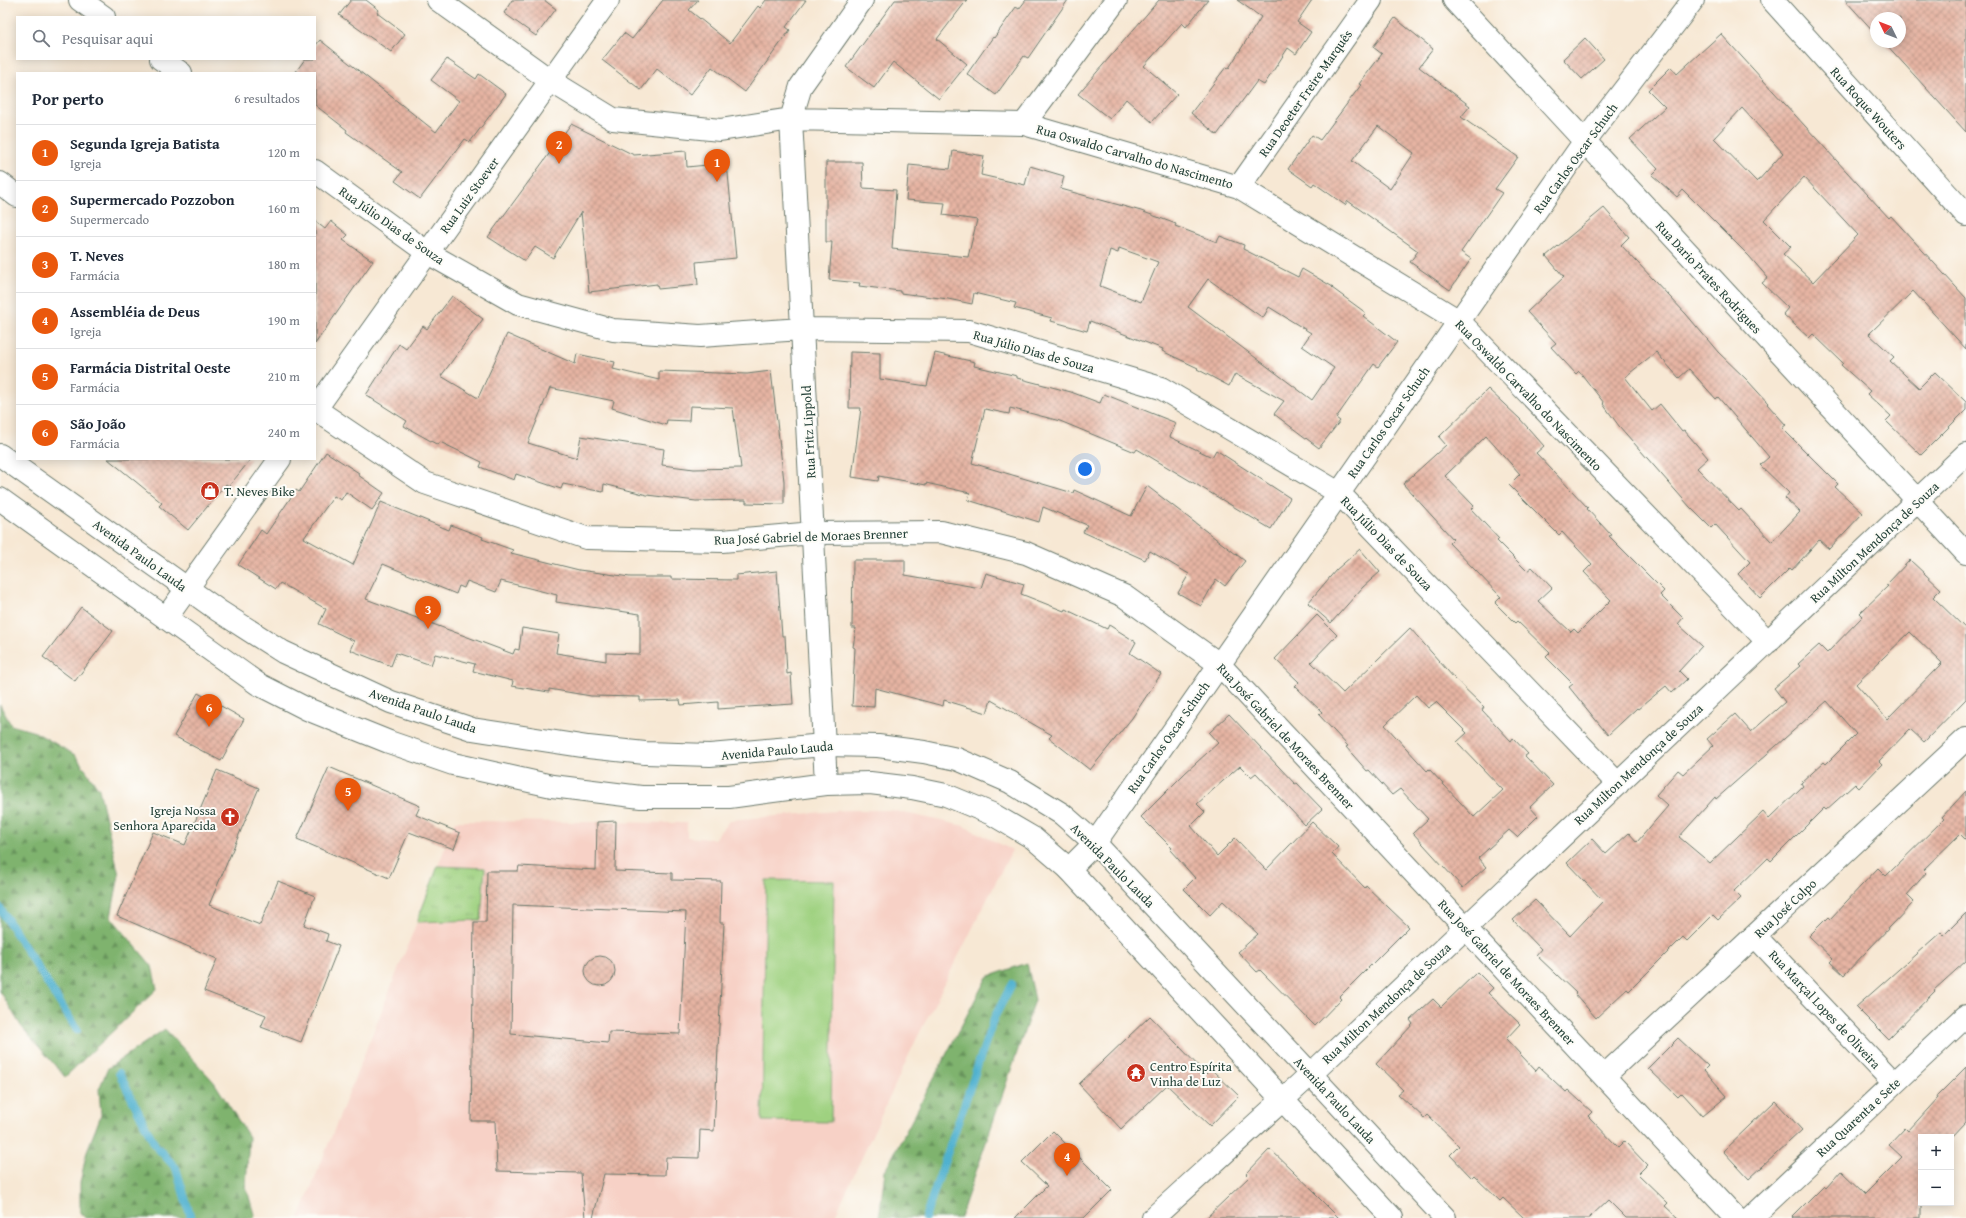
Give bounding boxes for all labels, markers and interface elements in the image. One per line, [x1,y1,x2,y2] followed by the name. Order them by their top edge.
[1870,12,1906,48] north arrow
[16,16,316,60] search box
[1254,26,1357,161] street label: Rua Deoeter Freire Marquês
[30,27,52,49] icon: search
[62,28,153,49] text: Pesquisar aqui
[1826,63,1911,154] street label: Rua Roque Wouters
[32,86,104,111] text: Por perto
[234,89,300,108] text: 6 resultados
[1529,98,1622,218] street label: Rua Carlos Oscar Schuch
[1034,119,1236,194] street label: Rua Oswaldo Carvalho do Nascimento
[546,131,572,164] pin: 2
[70,133,220,154] text: Segunda Igreja Batista
[42,143,48,162] text: 1
[268,143,300,162] text: 120 m
[704,149,730,182] pin: 1
[435,153,504,237] street label: Rua Luiz Stoever
[70,154,101,173] text: Igreja
[335,182,449,270] street label: Rua Júlio Dias de Souza
[70,189,235,210] text: Supermercado Pozzobon
[42,199,48,218] text: 2
[268,199,300,218] text: 160 m
[70,210,149,229] text: Supermercado
[1651,217,1766,338] street label: Rua Dario Prates Rodrigues
[70,245,124,266] text: T. Neves
[42,255,48,274] text: 3
[268,255,300,274] text: 180 m
[70,266,120,285] text: Farmácia
[70,301,200,322] text: Assembléia de Deus
[42,311,48,330] text: 4
[268,311,300,330] text: 190 m
[1451,315,1607,476] street label: Rua Oswaldo Carvalho do Nascimento
[70,322,101,341] text: Igreja
[971,325,1097,378] street label: Rua Júlio Dias de Souza
[70,357,231,378] text: Farmácia Distrital Oeste
[1343,362,1435,482] street label: Rua Carlos Oscar Schuch
[42,367,48,386] text: 5
[268,367,300,386] text: 210 m
[70,378,120,397] text: Farmácia
[797,385,820,479] street label: Rua Fritz Lippold
[70,413,126,434] text: São João
[42,423,48,442] text: 6
[268,423,300,442] text: 240 m
[70,434,120,453] text: Farmácia
[1075,459,1095,479] your location
[1806,477,1944,607] street label: Rua Milton Mendonça de Souza
[199,480,221,502] shop icon: T. Neves Bike
[224,482,295,501] place label: T. Neves Bike
[1336,492,1437,595] street label: Rua Júlio Dias de Souza
[89,515,191,597] street label: Avenida Paulo Lauda
[714,524,909,549] street label: Rua José Gabriel de Moraes Brenner
[415,596,441,629] pin: 3
[1213,659,1359,814] street label: Rua José Gabriel de Moraes Brenner
[1123,677,1215,797] street label: Rua Carlos Oscar Schuch
[367,683,480,738] street label: Avenida Paulo Lauda
[196,694,222,727] pin: 6
[1570,699,1708,829] street label: Rua Milton Mendonça de Souza
[720,736,835,765] street label: Avenida Paulo Lauda
[335,778,361,811] pin: 5
[113,801,217,835] place label: Igreja Nossa Senhora Aparecida
[219,806,241,828] church icon: Igreja Nossa Senhora Aparecida
[1066,819,1160,912] street label: Avenida Paulo Lauda
[1750,874,1821,942] street label: Rua José Colpo
[1434,895,1580,1050] street label: Rua José Gabriel de Moraes Brenner
[1318,938,1456,1068] street label: Rua Milton Mendonça de Souza
[1764,946,1886,1074] street label: Rua Marçal Lopes de Oliveira
[1289,1053,1380,1149] street label: Avenida Paulo Lauda
[1150,1057,1233,1091] place label: Centro Espírita Vinha de Luz
[1125,1062,1147,1084] temple icon: Centro Espírita Vinha de Luz
[1812,1073,1905,1161] street label: Rua Quarenta e Sete
[1918,1134,1954,1206] map controls
[1918,1134,1954,1170] button: +
[1054,1143,1080,1176] pin: 4
[1918,1170,1954,1206] button: −

